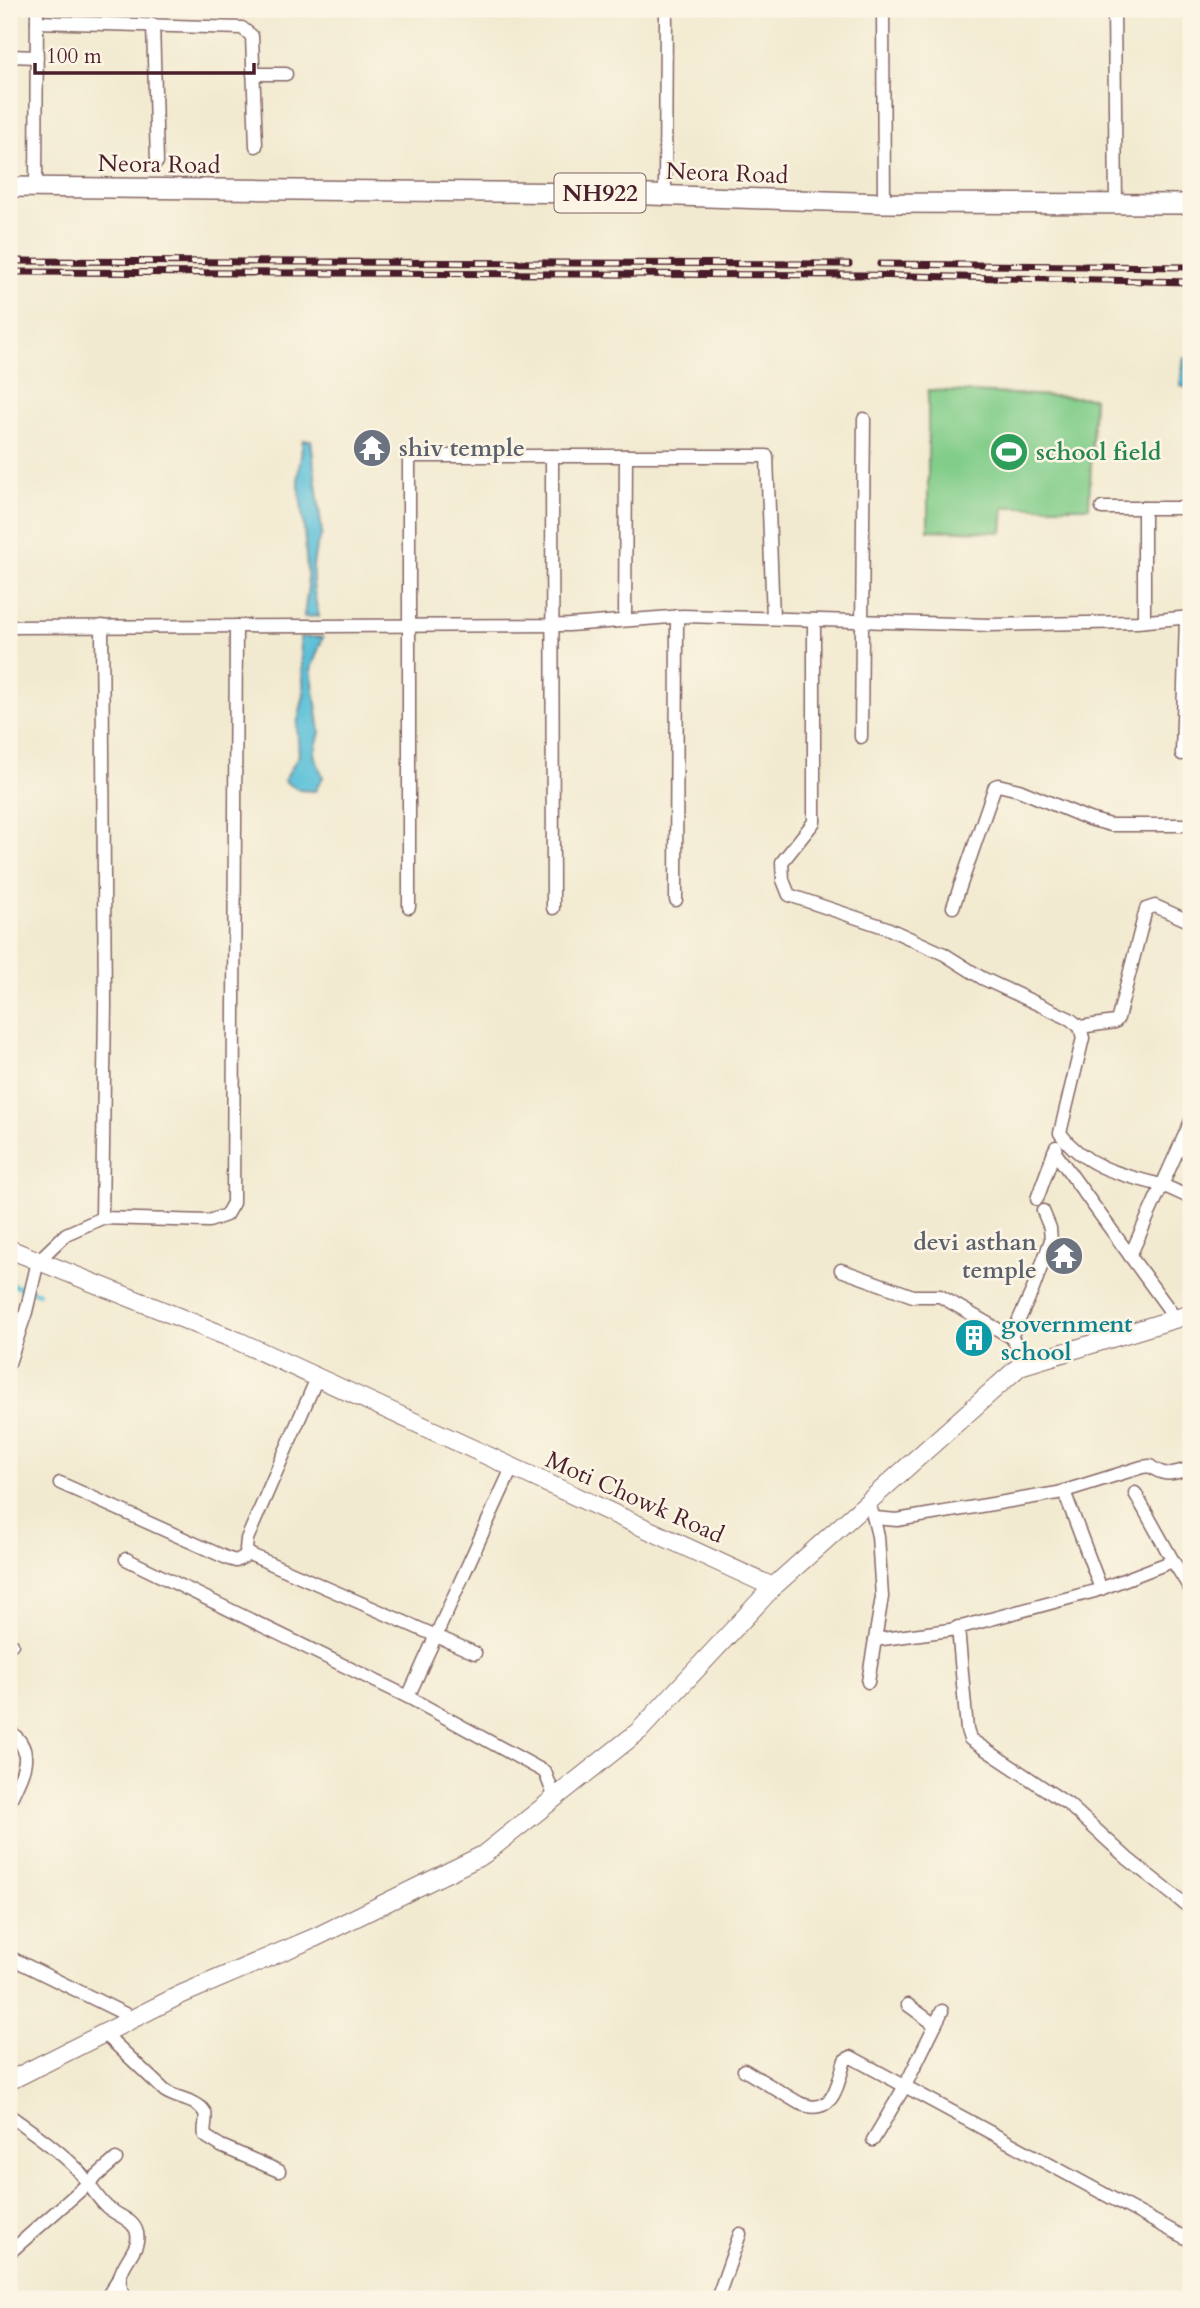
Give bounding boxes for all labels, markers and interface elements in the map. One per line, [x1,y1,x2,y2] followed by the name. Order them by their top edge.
[35,32,254,76] scale bar
[46,42,102,71] text: 100 m
[97,147,221,182] street label: Neora Road
[665,155,789,192] street label: Neora Road
[554,174,646,212] road number: NH922
[351,427,393,469] temple icon: shiv temple
[988,431,1030,473] sports icon: school field
[399,432,525,465] place label: shiv temple
[1036,436,1162,469] place label: school field
[913,1226,1038,1287] place label: devi asthan temple
[1043,1235,1085,1277] temple icon: devi asthan temple
[1001,1308,1133,1369] place label: government school
[953,1317,995,1359] building icon: government school
[540,1443,729,1552] street label: Moti Chowk Road

